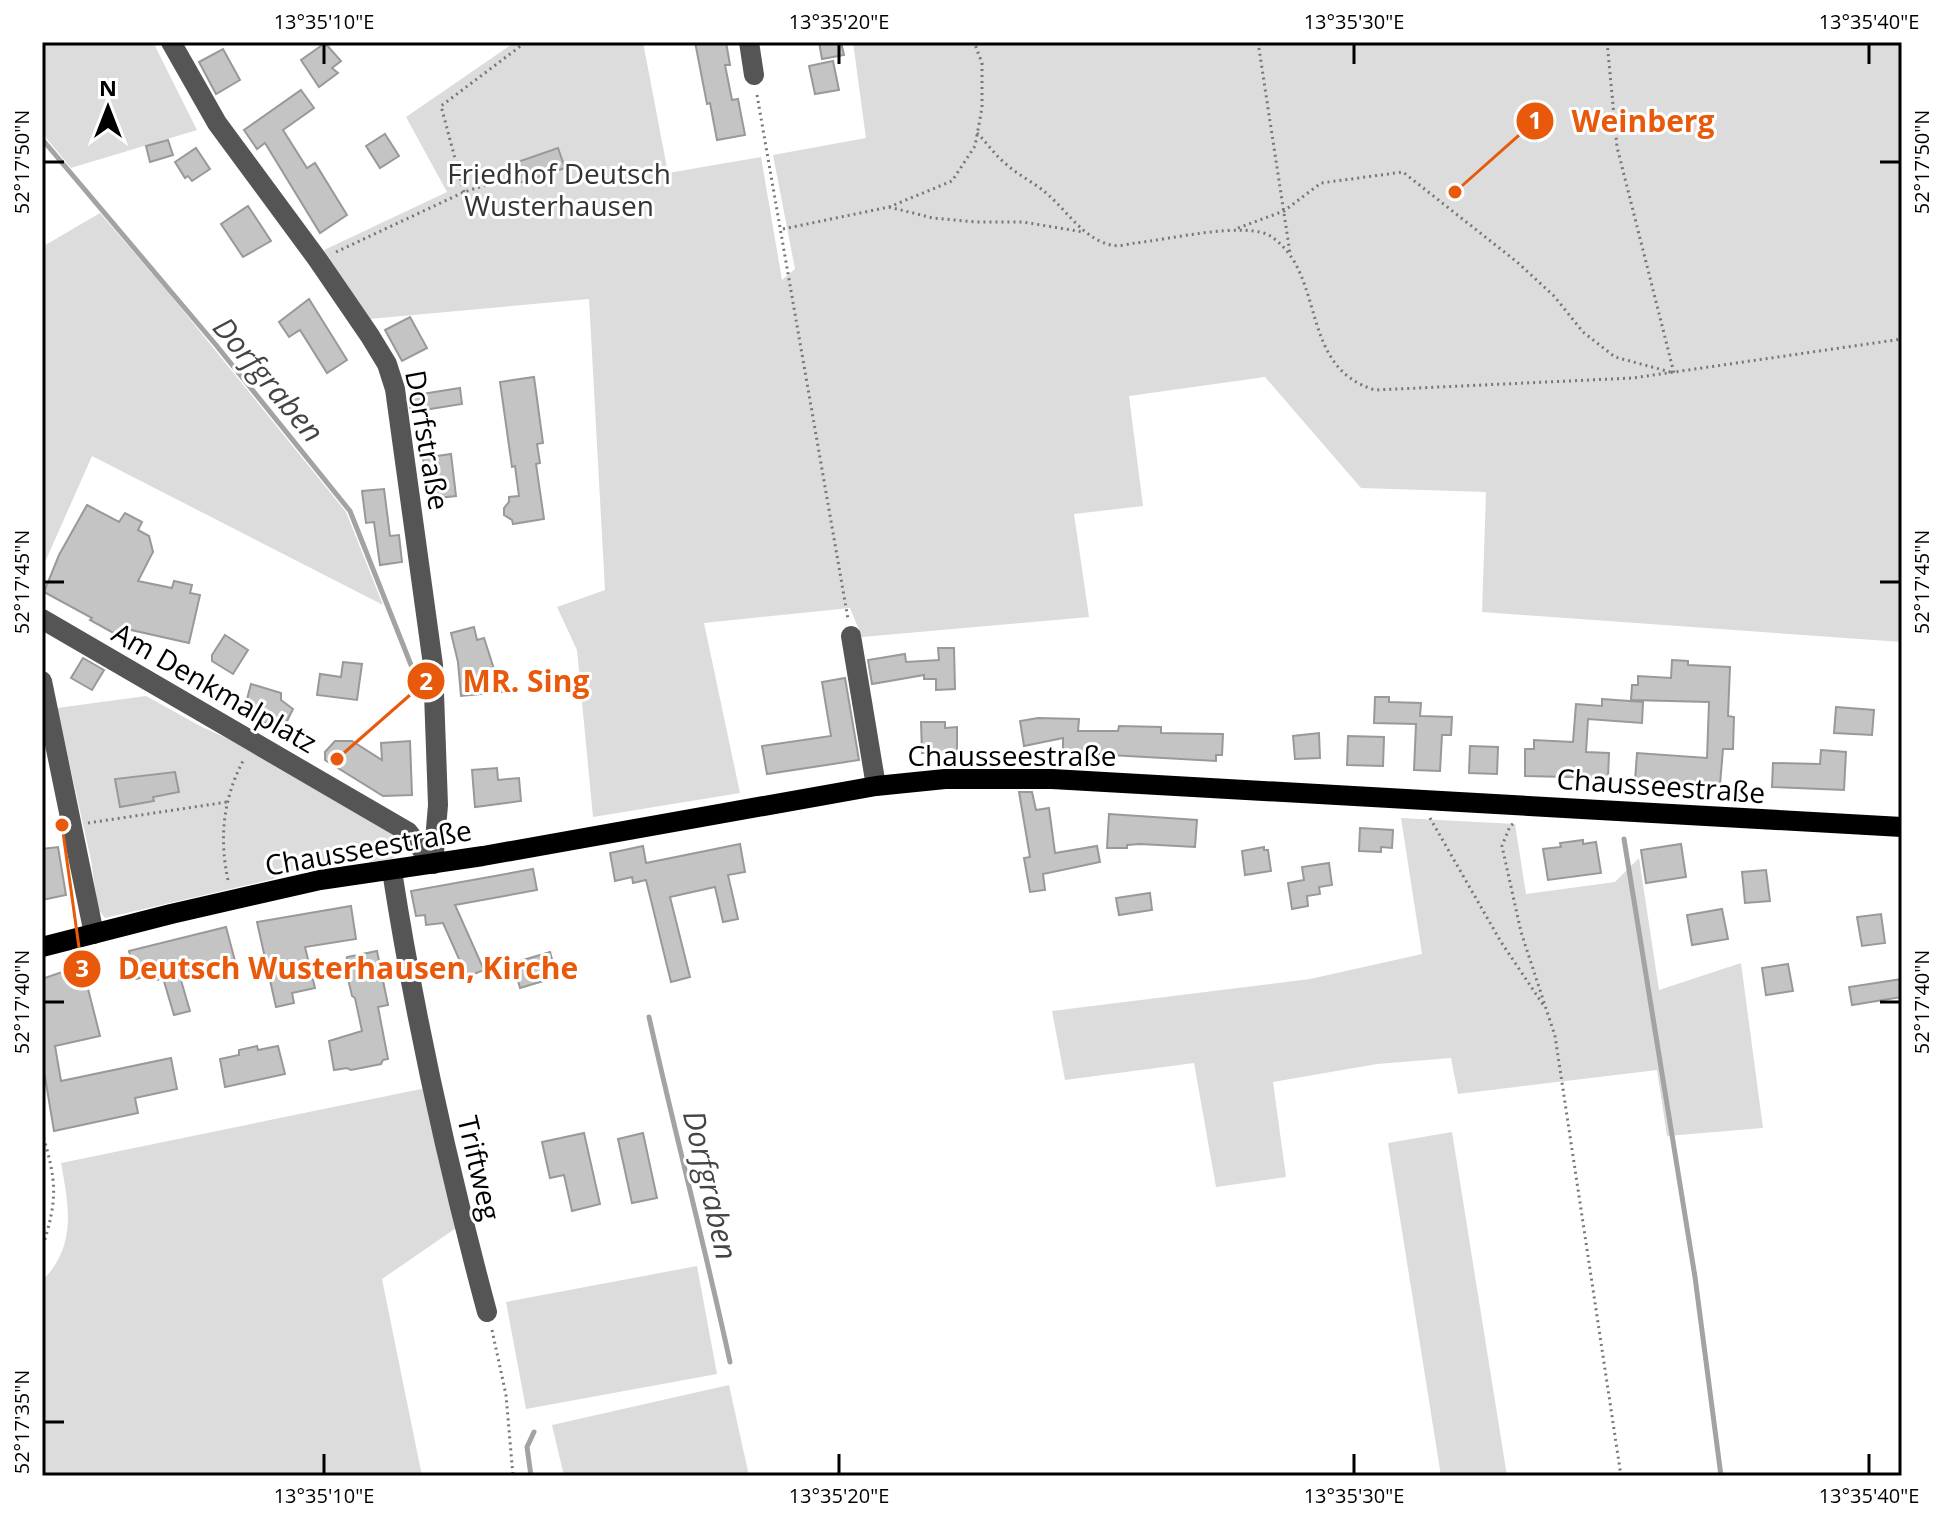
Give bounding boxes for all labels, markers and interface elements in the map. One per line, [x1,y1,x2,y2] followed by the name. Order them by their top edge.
[274,8,374,35] text: 13°35'10"E
[789,8,889,35] text: 13°35'20"E
[1304,8,1404,35] text: 13°35'30"E
[1819,8,1919,35] text: 13°35'40"E
[68,68,148,148] north arrow
[99,72,117,102] text: N
[1515,94,1730,148] callout: Weinberg
[1572,100,1714,141] text: Weinberg
[1528,103,1542,136] text: 1
[8,110,35,214] text: 52°17'50"N
[1908,110,1935,214] text: 52°17'50"N
[447,154,671,224] park label: Friedhof Deutsch Wusterhausen
[204,308,334,450] water label: Dorfgraben
[397,367,459,513] street label: Dorfstraße
[8,530,35,634] text: 52°17'45"N
[1908,530,1935,634] text: 52°17'45"N
[106,613,324,761] street label: Am Denkmalplatz
[406,654,605,708] callout: MR. Sing
[463,660,589,701] text: MR. Sing
[419,664,433,697] text: 2
[907,736,1117,774] street label: Chausseestraße
[1555,759,1767,811] street label: Chausseestraße
[262,810,474,884] street label: Chausseestraße
[62,942,595,996] callout: Deutsch Wusterhausen, Kirche
[118,947,578,988] text: Deutsch Wusterhausen, Kirche
[8,950,35,1054] text: 52°17'40"N
[1908,950,1935,1054] text: 52°17'40"N
[75,951,89,984] text: 3
[674,1106,748,1264] water label: Dorfgraben
[450,1112,510,1224] street label: Triftweg
[8,1370,35,1474] text: 52°17'35"N
[274,1482,374,1509] text: 13°35'10"E
[789,1482,889,1509] text: 13°35'20"E
[1304,1482,1404,1509] text: 13°35'30"E
[1819,1482,1919,1509] text: 13°35'40"E

